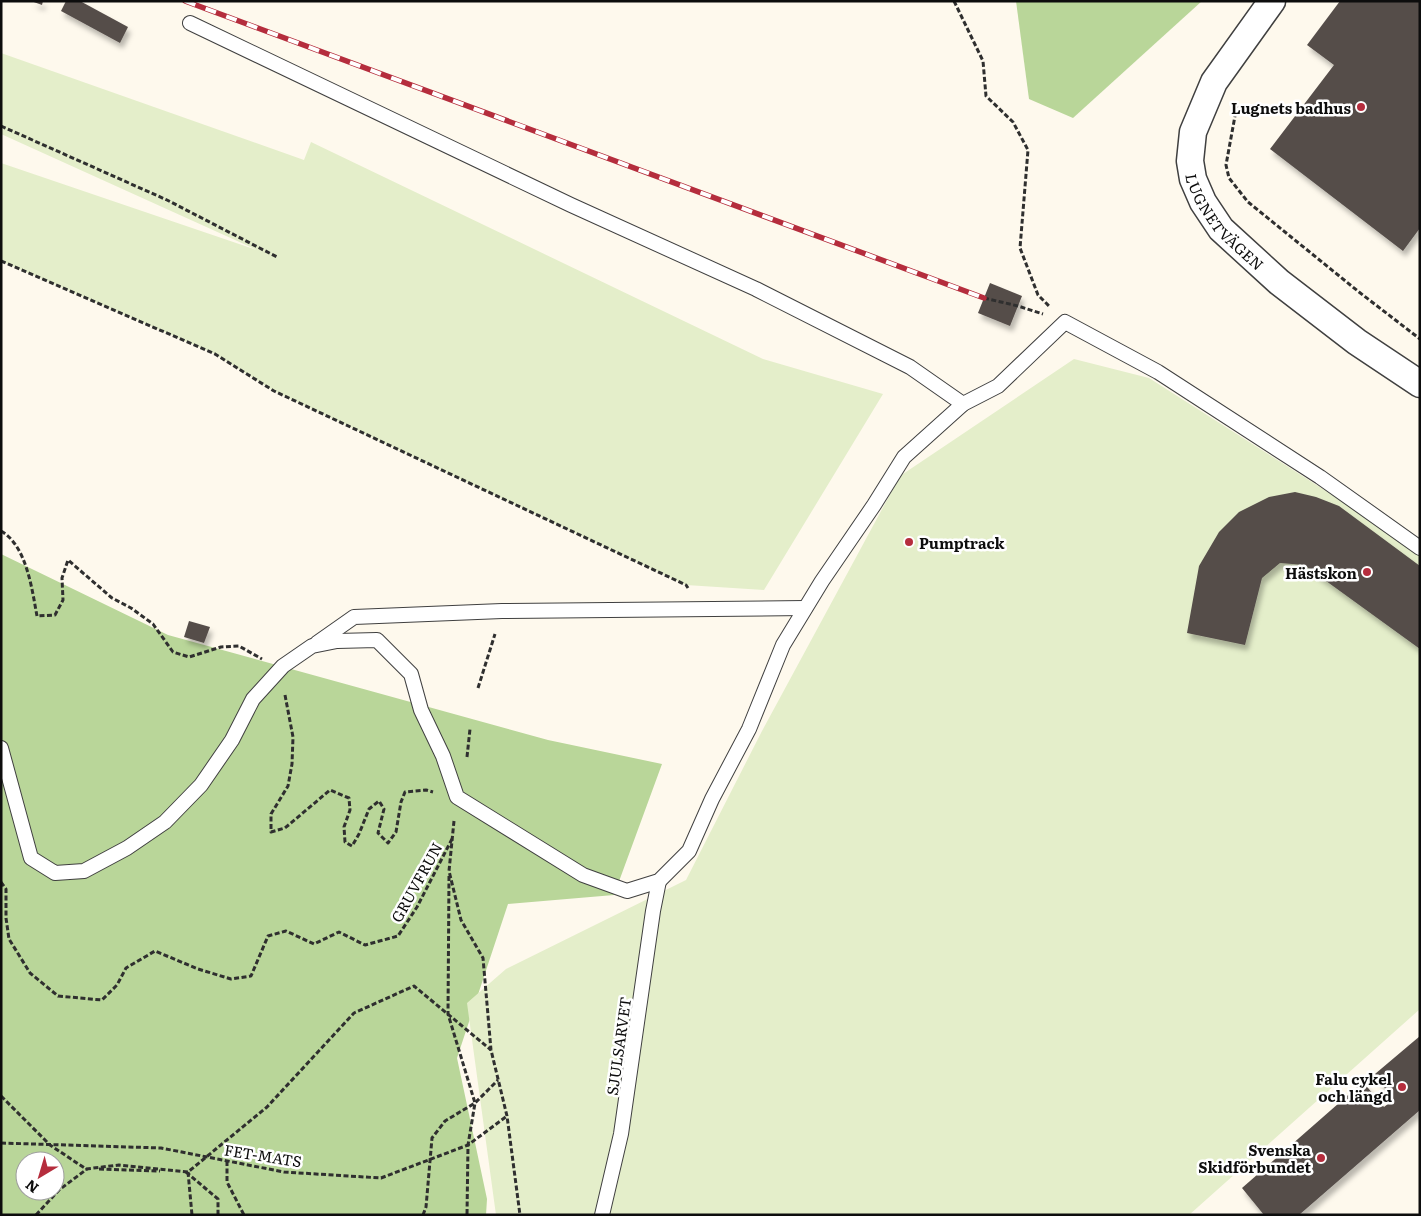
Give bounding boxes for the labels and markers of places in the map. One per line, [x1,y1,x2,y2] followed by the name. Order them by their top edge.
[1231,96,1352,119] place label: Lugnets badhus
[1355,101,1367,113] marker: Lugnets badhus
[919,531,1006,554] place label: Pumptrack
[903,536,915,548] marker: Pumptrack
[1285,561,1358,584] place label: Hästskon
[1361,566,1373,578] marker: Hästskon
[1315,1067,1393,1107] place label: Falu cykel och längd
[1396,1081,1408,1093] marker: Falu cykel och längd
[1198,1138,1311,1178] place label: Svenska Skidförbundet
[1315,1152,1327,1164] marker: Svenska Skidförbundet

